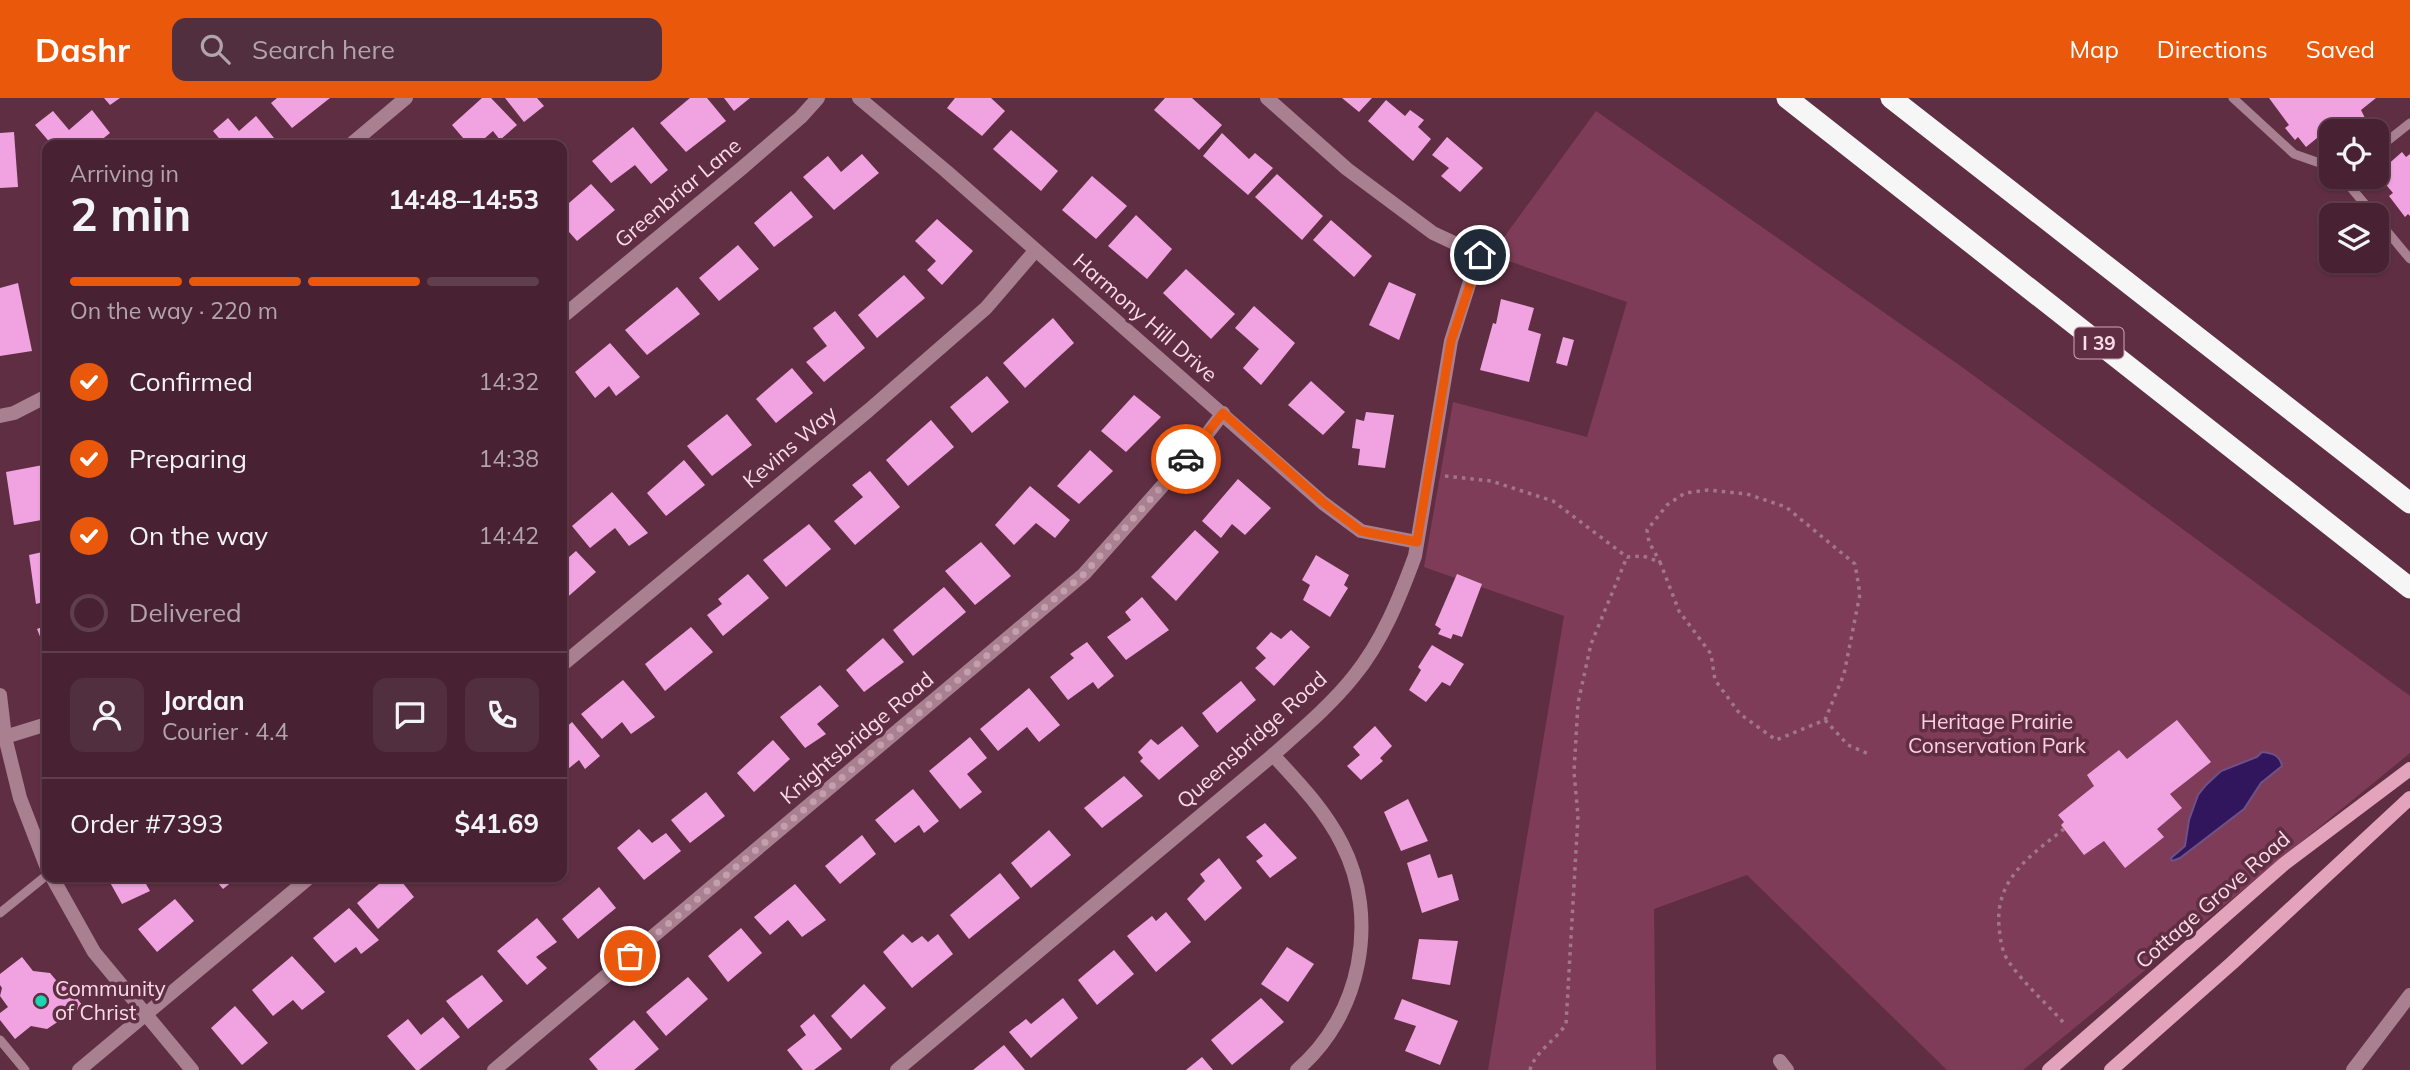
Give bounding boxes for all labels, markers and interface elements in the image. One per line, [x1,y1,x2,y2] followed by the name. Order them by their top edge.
[172,18,662,81] search box
[35,29,130,70] text: Dashr
[196,30,234,68] icon: search
[252,33,395,66] text: Search here
[2069,34,2119,64] text: Map
[2157,34,2268,64] text: Directions
[2306,34,2375,64] text: Saved
[2319,119,2389,273] map controls
[2319,119,2389,189] button: locate
[609,132,746,253] street label: Greenbriar Lane
[70,159,179,188] text: Arriving in
[388,183,539,216] text: 14:48–14:53
[70,185,191,243] text: 2 min
[2319,203,2389,273] button: layers
[1450,225,1510,285] pin
[1461,236,1499,274] icon: home
[1068,247,1223,387] street label: Harmony Hill Drive
[70,296,278,325] text: On the way · 220 m
[2074,328,2124,358] road number: I 39
[70,363,108,401] icon: check
[129,365,253,398] text: Confirmed
[479,367,539,396] text: 14:32
[737,399,842,493] street label: Kevins Way
[1151,424,1221,494] courier
[70,440,108,478] icon: check
[1167,440,1205,478] icon: car
[129,442,247,475] text: Preparing
[479,444,539,473] text: 14:38
[70,517,108,555] icon: check
[129,519,268,552] text: On the way
[479,521,539,550] text: 14:42
[129,596,242,629] text: Delivered
[774,665,938,809] street label: Knightsbridge Road
[1171,665,1332,813] street label: Queensbridge Road
[70,678,144,752] button: person
[373,678,447,752] button: chat
[465,678,539,752] button: phone
[162,684,245,717] text: Jordan
[1908,708,2086,758] park label: Heritage Prairie Conservation Park
[162,717,288,746] text: Courier · 4.4
[70,807,223,840] text: Order #7393
[455,807,539,840] text: $41.69
[2130,825,2295,973] street label: Cottage Grove Road
[600,926,660,986] pin
[611,937,649,975] icon: bag
[55,975,166,1025] place label: Community of Christ
[33,993,49,1009] marker: Community of Christ

